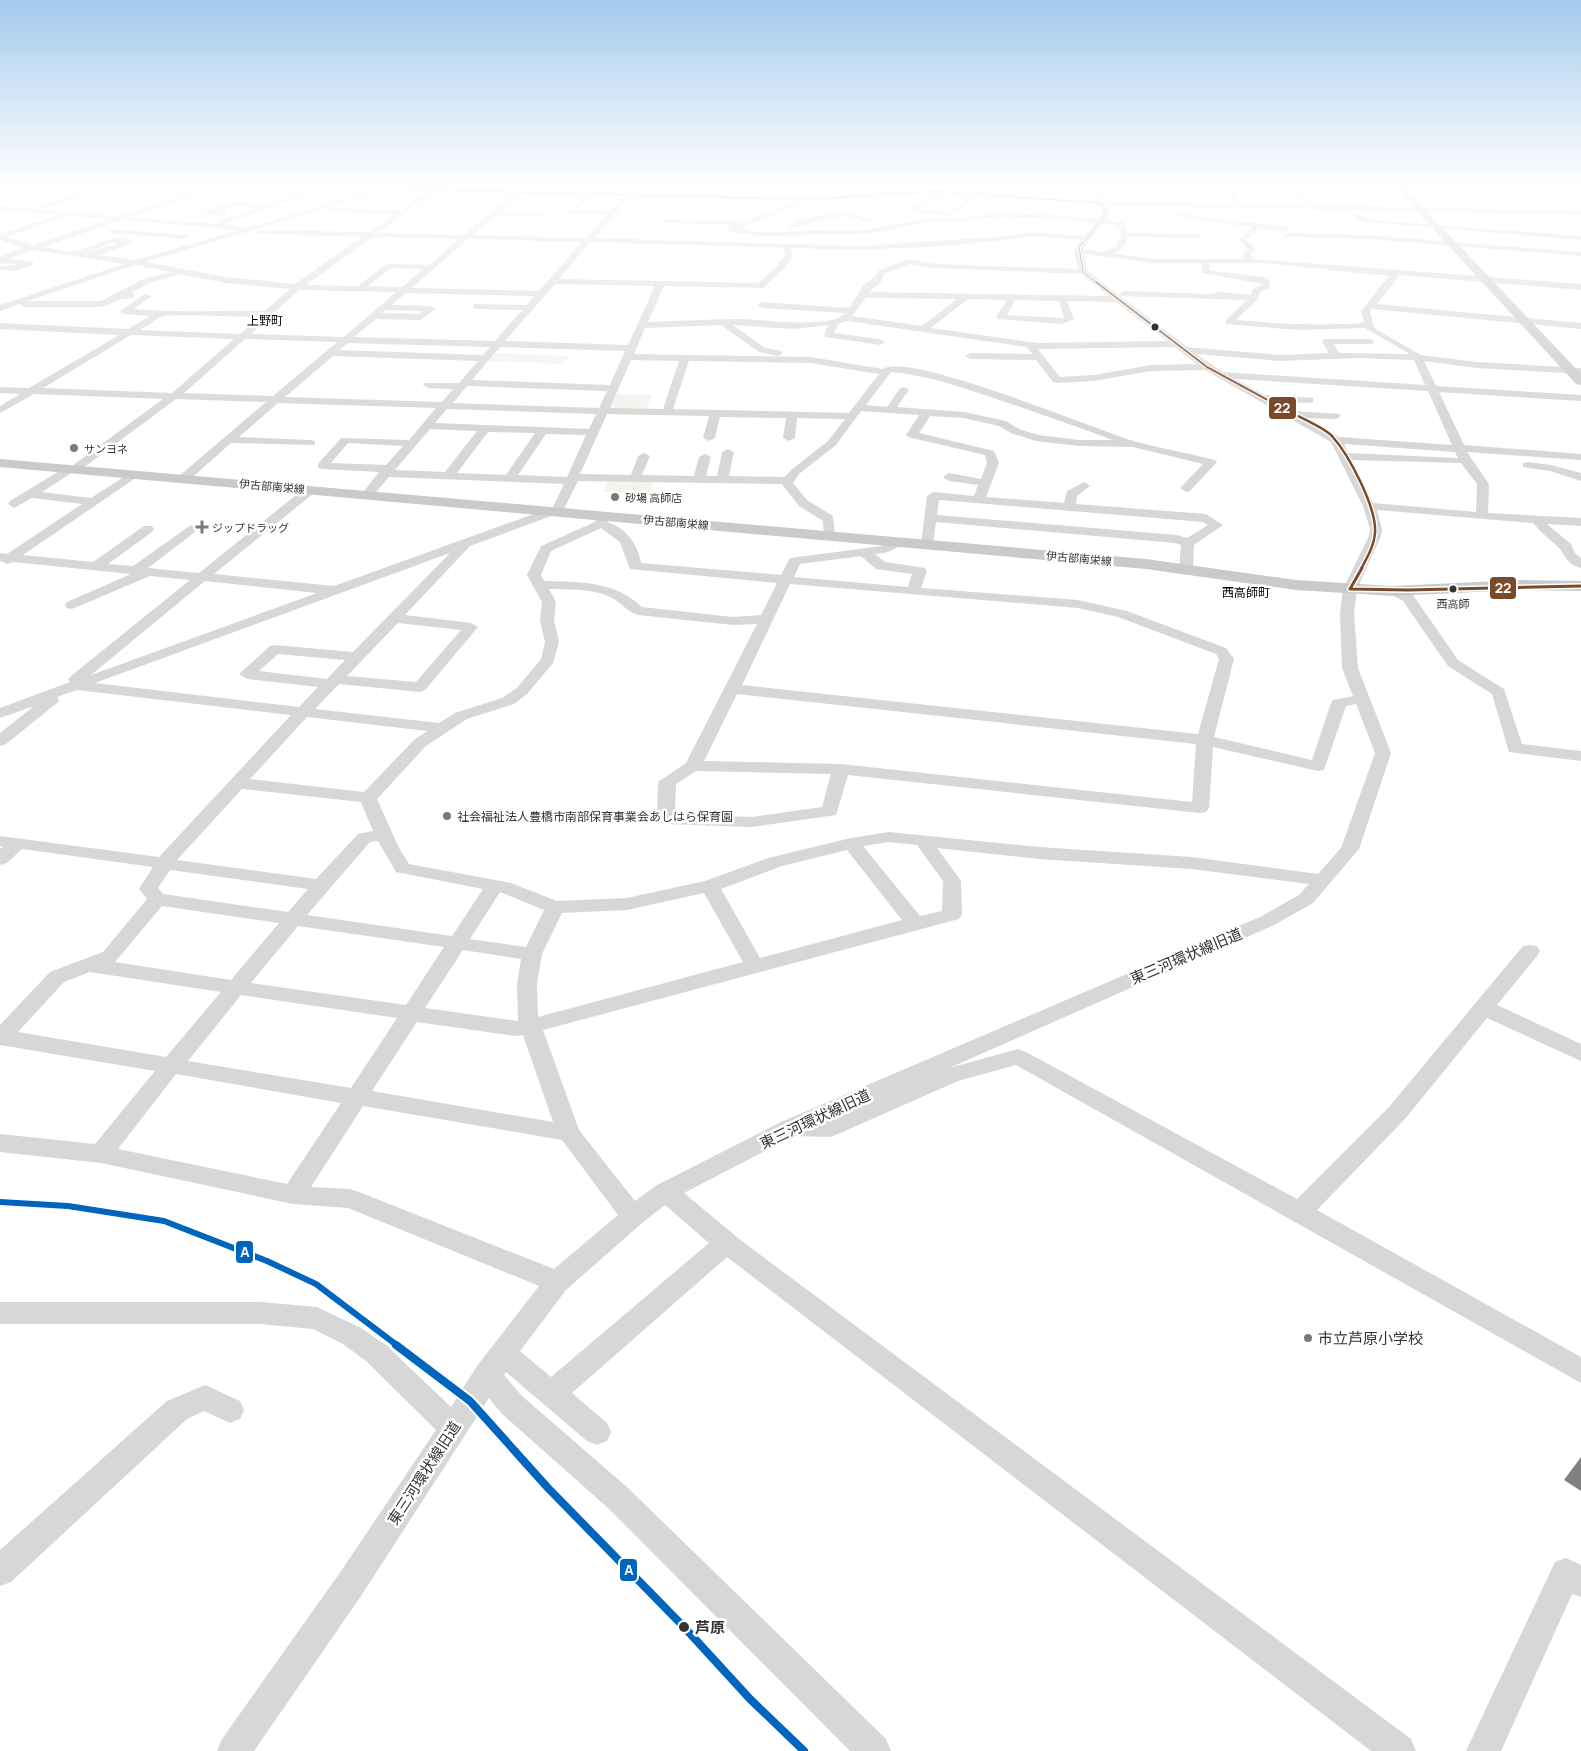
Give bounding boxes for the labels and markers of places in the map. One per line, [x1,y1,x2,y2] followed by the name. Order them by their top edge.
[1150,322,1160,332] unlabelled marker
[84,441,128,456] place label: サンヨネ
[68,442,80,454] marker: サンヨネ
[625,490,682,505] place label: 砂場 高師店
[609,491,621,503] marker: 砂場 高師店
[212,520,289,535] place label: ジップドラッグ
[196,521,208,533] marker: ジップドラッグ
[1448,584,1458,594] marker: 西高師
[1437,596,1470,611] place label: 西高師
[457,808,733,825] place label: 社会福祉法人豊橋市南部保育事業会あしはら保育園
[441,810,453,822] marker: 社会福祉法人豊橋市南部保育事業会あしはら保育園
[1318,1328,1423,1349] place label: 市立芦原小学校
[1302,1332,1314,1344] marker: 市立芦原小学校
[695,1617,725,1638] place label: 芦原
[677,1620,691,1634] marker: 芦原

